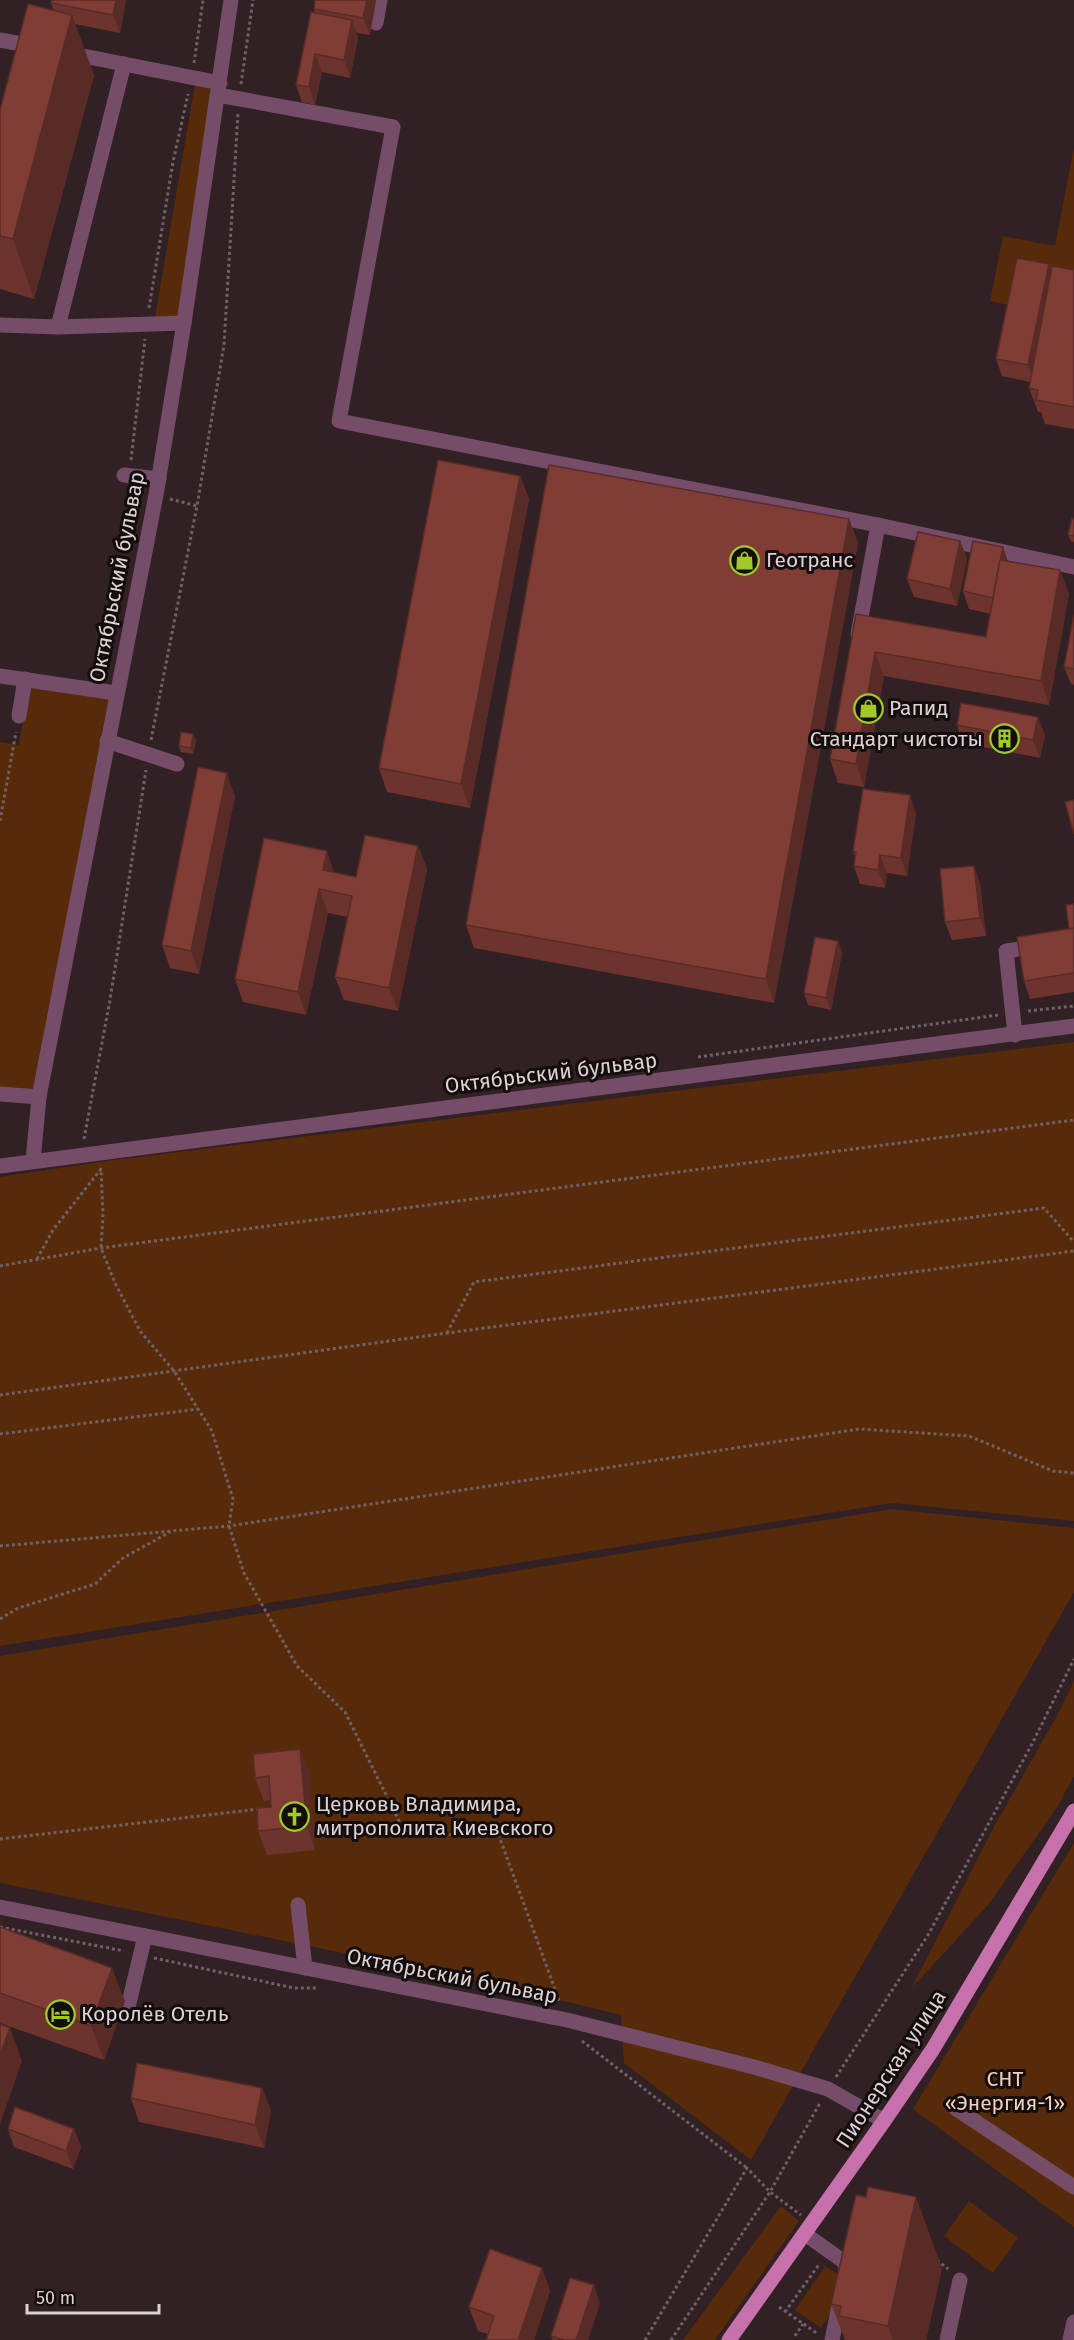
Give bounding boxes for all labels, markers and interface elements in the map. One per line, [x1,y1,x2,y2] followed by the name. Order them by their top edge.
[84,470,150,684] street label: Октябрьский бульвар
[729,544,761,576] shop icon: Геотранс
[766,547,853,573] place label: Геотранс
[852,692,884,724] shop icon: Рапид
[889,695,948,721] place label: Рапид
[988,723,1020,755] building icon: Стандарт чистоты
[810,726,983,752] place label: Стандарт чистоты
[443,1047,659,1099] street label: Октябрьский бульвар
[316,1791,554,1841] place label: Церковь Владимира, митрополита Киевского
[279,1800,311,1832] church icon: Церковь Владимира, митрополита Киевского
[345,1943,559,2009] street label: Октябрьский бульвар
[830,1985,952,2153] street label: Пионерская улица
[44,1998,76,2030] hotel icon: Королёв Отель
[81,2001,229,2027] place label: Королёв Отель
[945,2066,1065,2116] park label: СНТ «Энергия-1»
[27,2277,159,2315] scale bar
[36,2287,75,2309] text: 50 m

